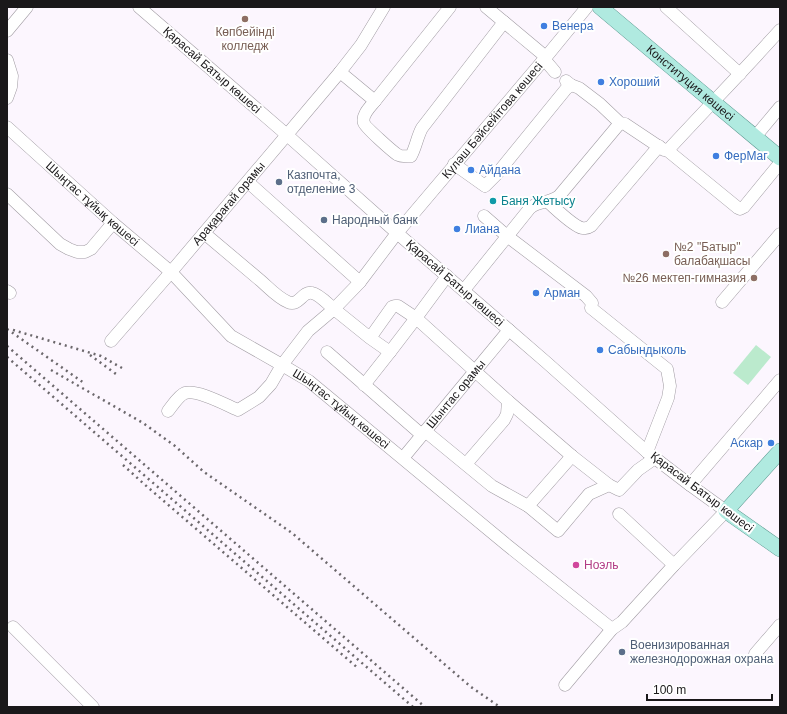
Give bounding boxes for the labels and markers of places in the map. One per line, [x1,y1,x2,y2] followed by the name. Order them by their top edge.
[240,14,250,24] marker: Көпбейінді колледж
[552,19,594,33] place label: Венера
[539,21,549,31] marker: Венера
[215,25,275,53] place label: Көпбейінді колледж
[609,75,660,89] place label: Хороший
[596,77,606,87] marker: Хороший
[724,149,768,163] place label: ФерМаг
[711,151,721,161] marker: ФерМаг
[479,163,521,177] place label: Айдана
[466,165,476,175] marker: Айдана
[287,168,356,196] place label: Казпочта, отделение 3
[274,177,284,187] marker: Казпочта, отделение 3
[501,194,575,208] place label: Баня Жетысу
[488,196,498,206] marker: Баня Жетысу
[332,213,419,227] place label: Народный банк
[319,215,329,225] marker: Народный банк
[465,222,500,236] place label: Лиана
[452,224,462,234] marker: Лиана
[674,240,750,268] place label: №2 "Батыр" балабақшасы
[661,249,671,259] marker: №2 "Батыр" балабақшасы
[622,271,746,285] place label: №26 мектеп-гимназия
[749,273,759,283] marker: №26 мектеп-гимназия
[544,286,580,300] place label: Арман
[531,288,541,298] marker: Арман
[608,343,686,357] place label: Сабындыколь
[595,345,605,355] marker: Сабындыколь
[730,436,763,450] place label: Аскар
[766,438,776,448] marker: Аскар
[584,558,618,572] place label: Ноэль
[571,560,581,570] marker: Ноэль
[630,638,774,666] place label: Военизированная железнодорожная охрана
[617,647,627,657] marker: Военизированная железнодорожная охрана

